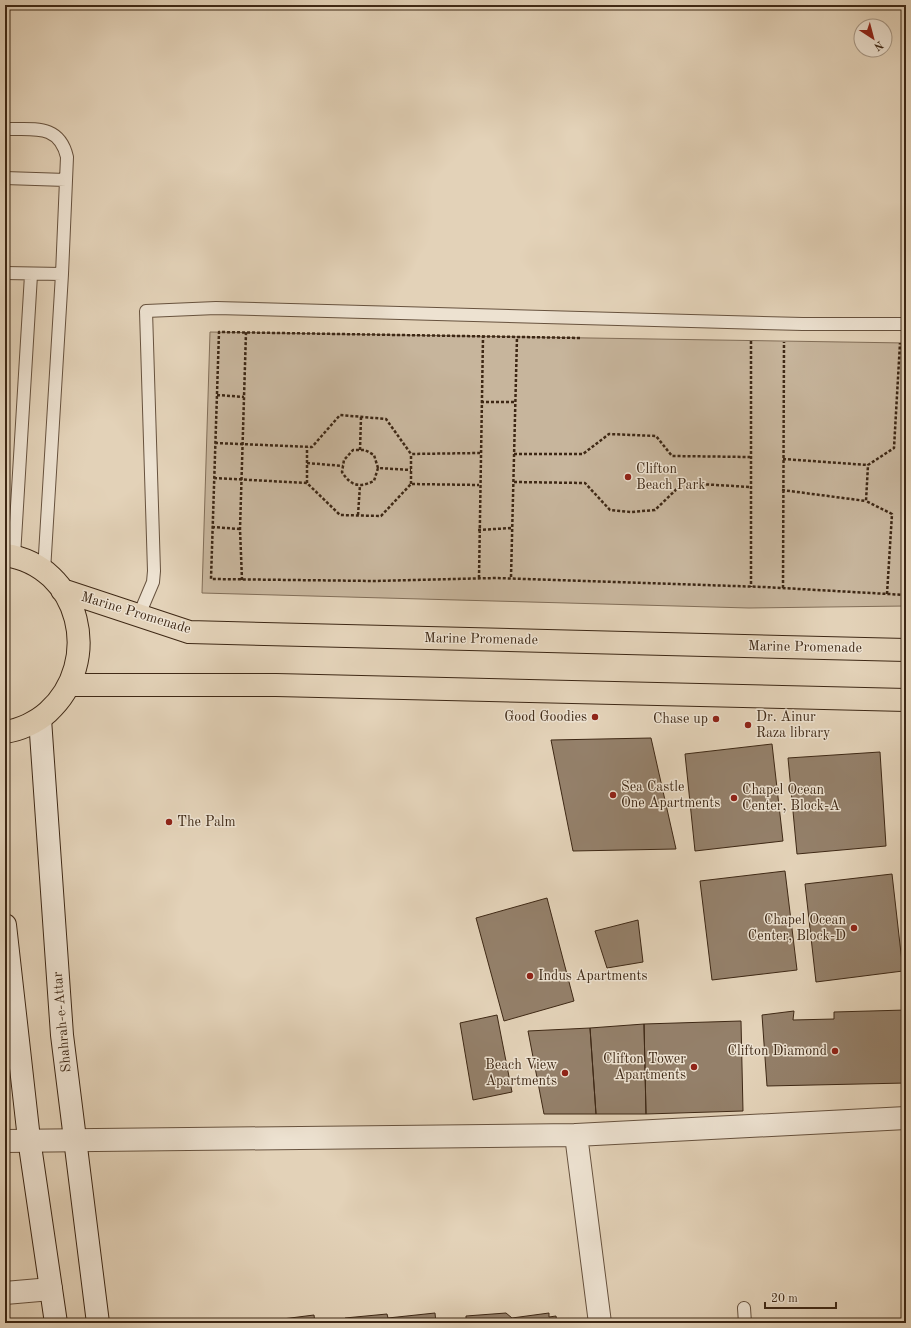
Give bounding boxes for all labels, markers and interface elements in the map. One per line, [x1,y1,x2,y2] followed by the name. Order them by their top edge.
[853,18,893,58] north arrow
[871,38,885,52] text: N
[636,462,706,492] place label: Clifton Beach Park
[623,472,633,482] marker: Clifton Beach Park
[79,590,193,636] street label: Marine Promenade
[424,631,538,647] street label: Marine Promenade
[748,639,862,655] street label: Marine Promenade
[504,710,587,724] place label: Good Goodies
[756,710,831,740] place label: Dr. Ainur Raza library
[590,712,600,722] marker: Good Goodies
[653,712,708,726] place label: Chase up
[711,714,721,724] marker: Chase up
[743,720,753,730] marker: Dr. Ainur Raza library
[621,780,720,810] place label: Sea Castle One Apartments
[742,783,840,813] place label: Chapel Ocean Center, Block-A
[608,790,618,800] marker: Sea Castle One Apartments
[729,793,739,803] marker: Chapel Ocean Center, Block-A
[177,815,236,829] place label: The Palm
[164,817,174,827] marker: The Palm
[748,913,846,943] place label: Chapel Ocean Center, Block-D
[849,923,859,933] marker: Chapel Ocean Center, Block-D
[538,969,647,983] place label: Indus Apartments
[51,971,73,1073] street label: Shahrah-e-Attar
[525,971,535,981] marker: Indus Apartments
[728,1044,827,1058] place label: Clifton Diamond
[830,1046,840,1056] marker: Clifton Diamond
[603,1052,686,1082] place label: Clifton Tower Apartments
[485,1058,557,1088] place label: Beach View Apartments
[689,1062,699,1072] marker: Clifton Tower Apartments
[560,1068,570,1078] marker: Beach View Apartments
[765,1284,836,1310] scale bar
[771,1293,798,1305] text: 20 m

